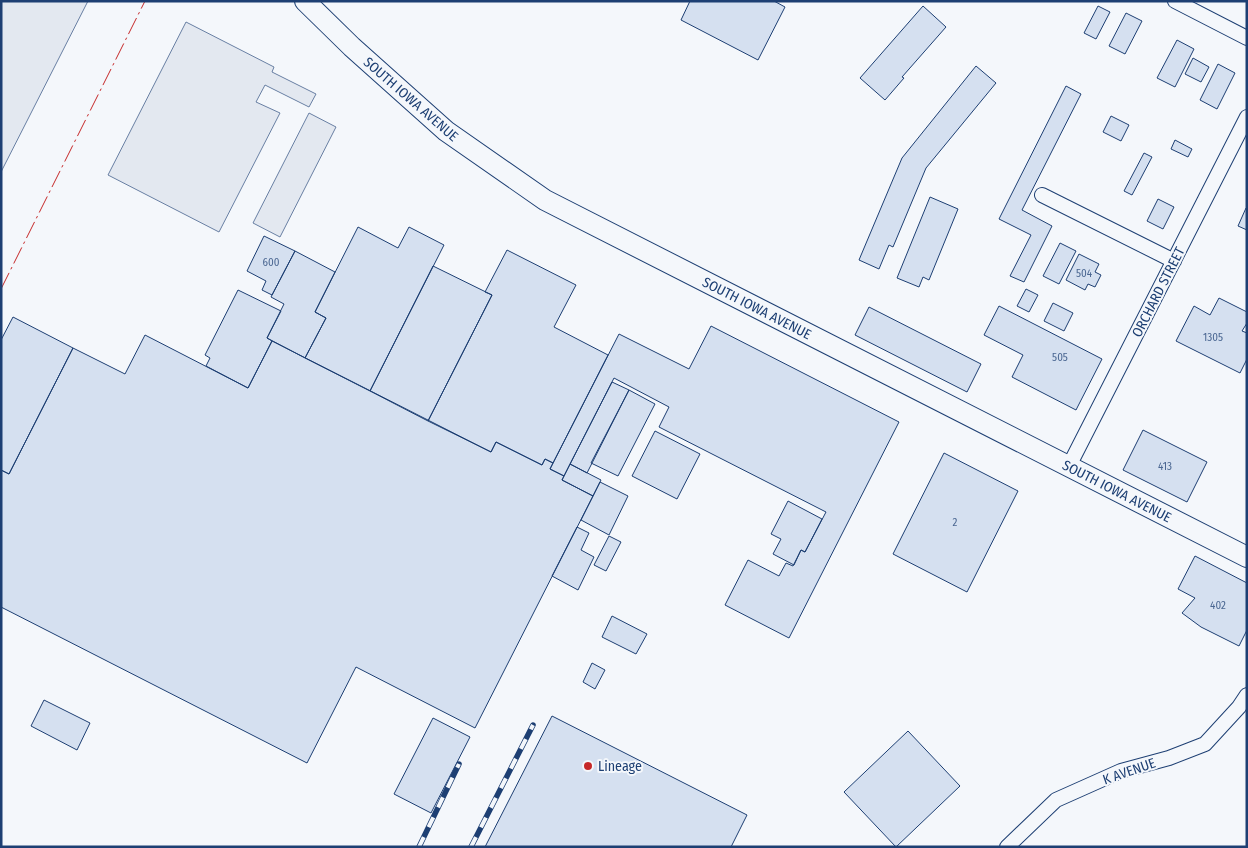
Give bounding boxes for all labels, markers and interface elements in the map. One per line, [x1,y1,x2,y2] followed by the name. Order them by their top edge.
[360,54,462,145] street label: SOUTH IOWA AVENUE
[1128,244,1189,340] street label: ORCHARD STREET
[263,256,280,269] house number: 600
[1076,267,1093,280] house number: 504
[699,274,814,343] street label: SOUTH IOWA AVENUE
[1203,331,1223,344] house number: 1305
[1052,351,1068,364] house number: 505
[1059,457,1174,526] street label: SOUTH IOWA AVENUE
[1158,460,1172,473] house number: 413
[953,516,958,529] house number: 2
[1210,599,1226,612] house number: 402
[1100,754,1158,788] street label: K AVENUE
[598,758,642,775] place label: Lineage
[582,760,594,772] marker: Lineage

